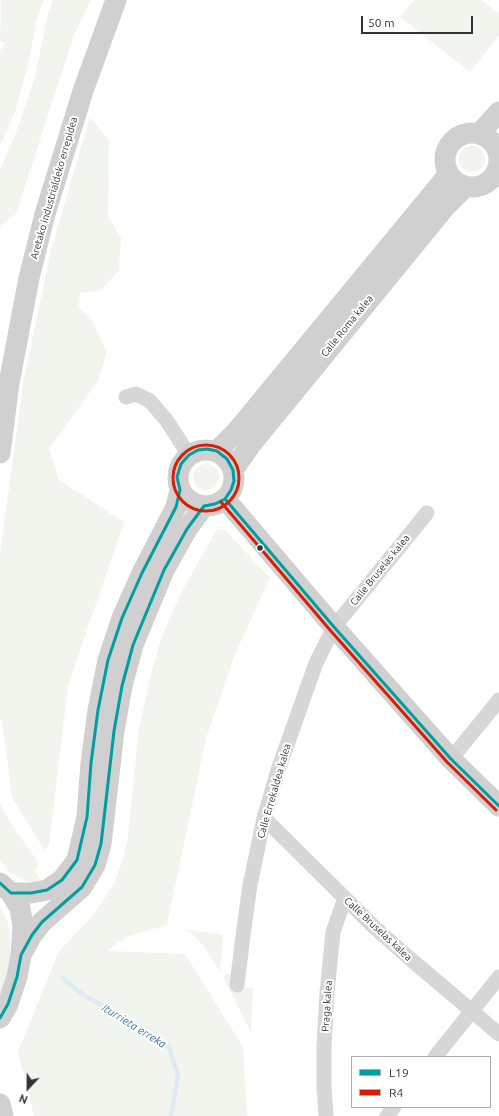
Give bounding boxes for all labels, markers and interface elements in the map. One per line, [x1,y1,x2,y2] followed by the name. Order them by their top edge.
[363,8,475,34] scale bar
[368,16,395,29] text: 50 m
[28,115,80,261] street label: Aretako industrialdeko errepidea
[318,293,376,359] street label: Calle Roma kalea
[348,532,412,608] street label: Calle Bruselas kalea
[255,543,265,553] unlabelled marker
[255,742,293,840] street label: Calle Errekaldea kalea
[342,895,414,963] street label: Calle Bruselas kalea
[319,980,335,1032] street label: Praga kalea
[99,1001,169,1051] water label: Iturrieta erreka
[351,1056,491,1108] legend
[389,1066,409,1079] text: L19
[8,1068,48,1108] north arrow
[389,1086,403,1099] text: R4
[17,1092,30,1106] text: N

